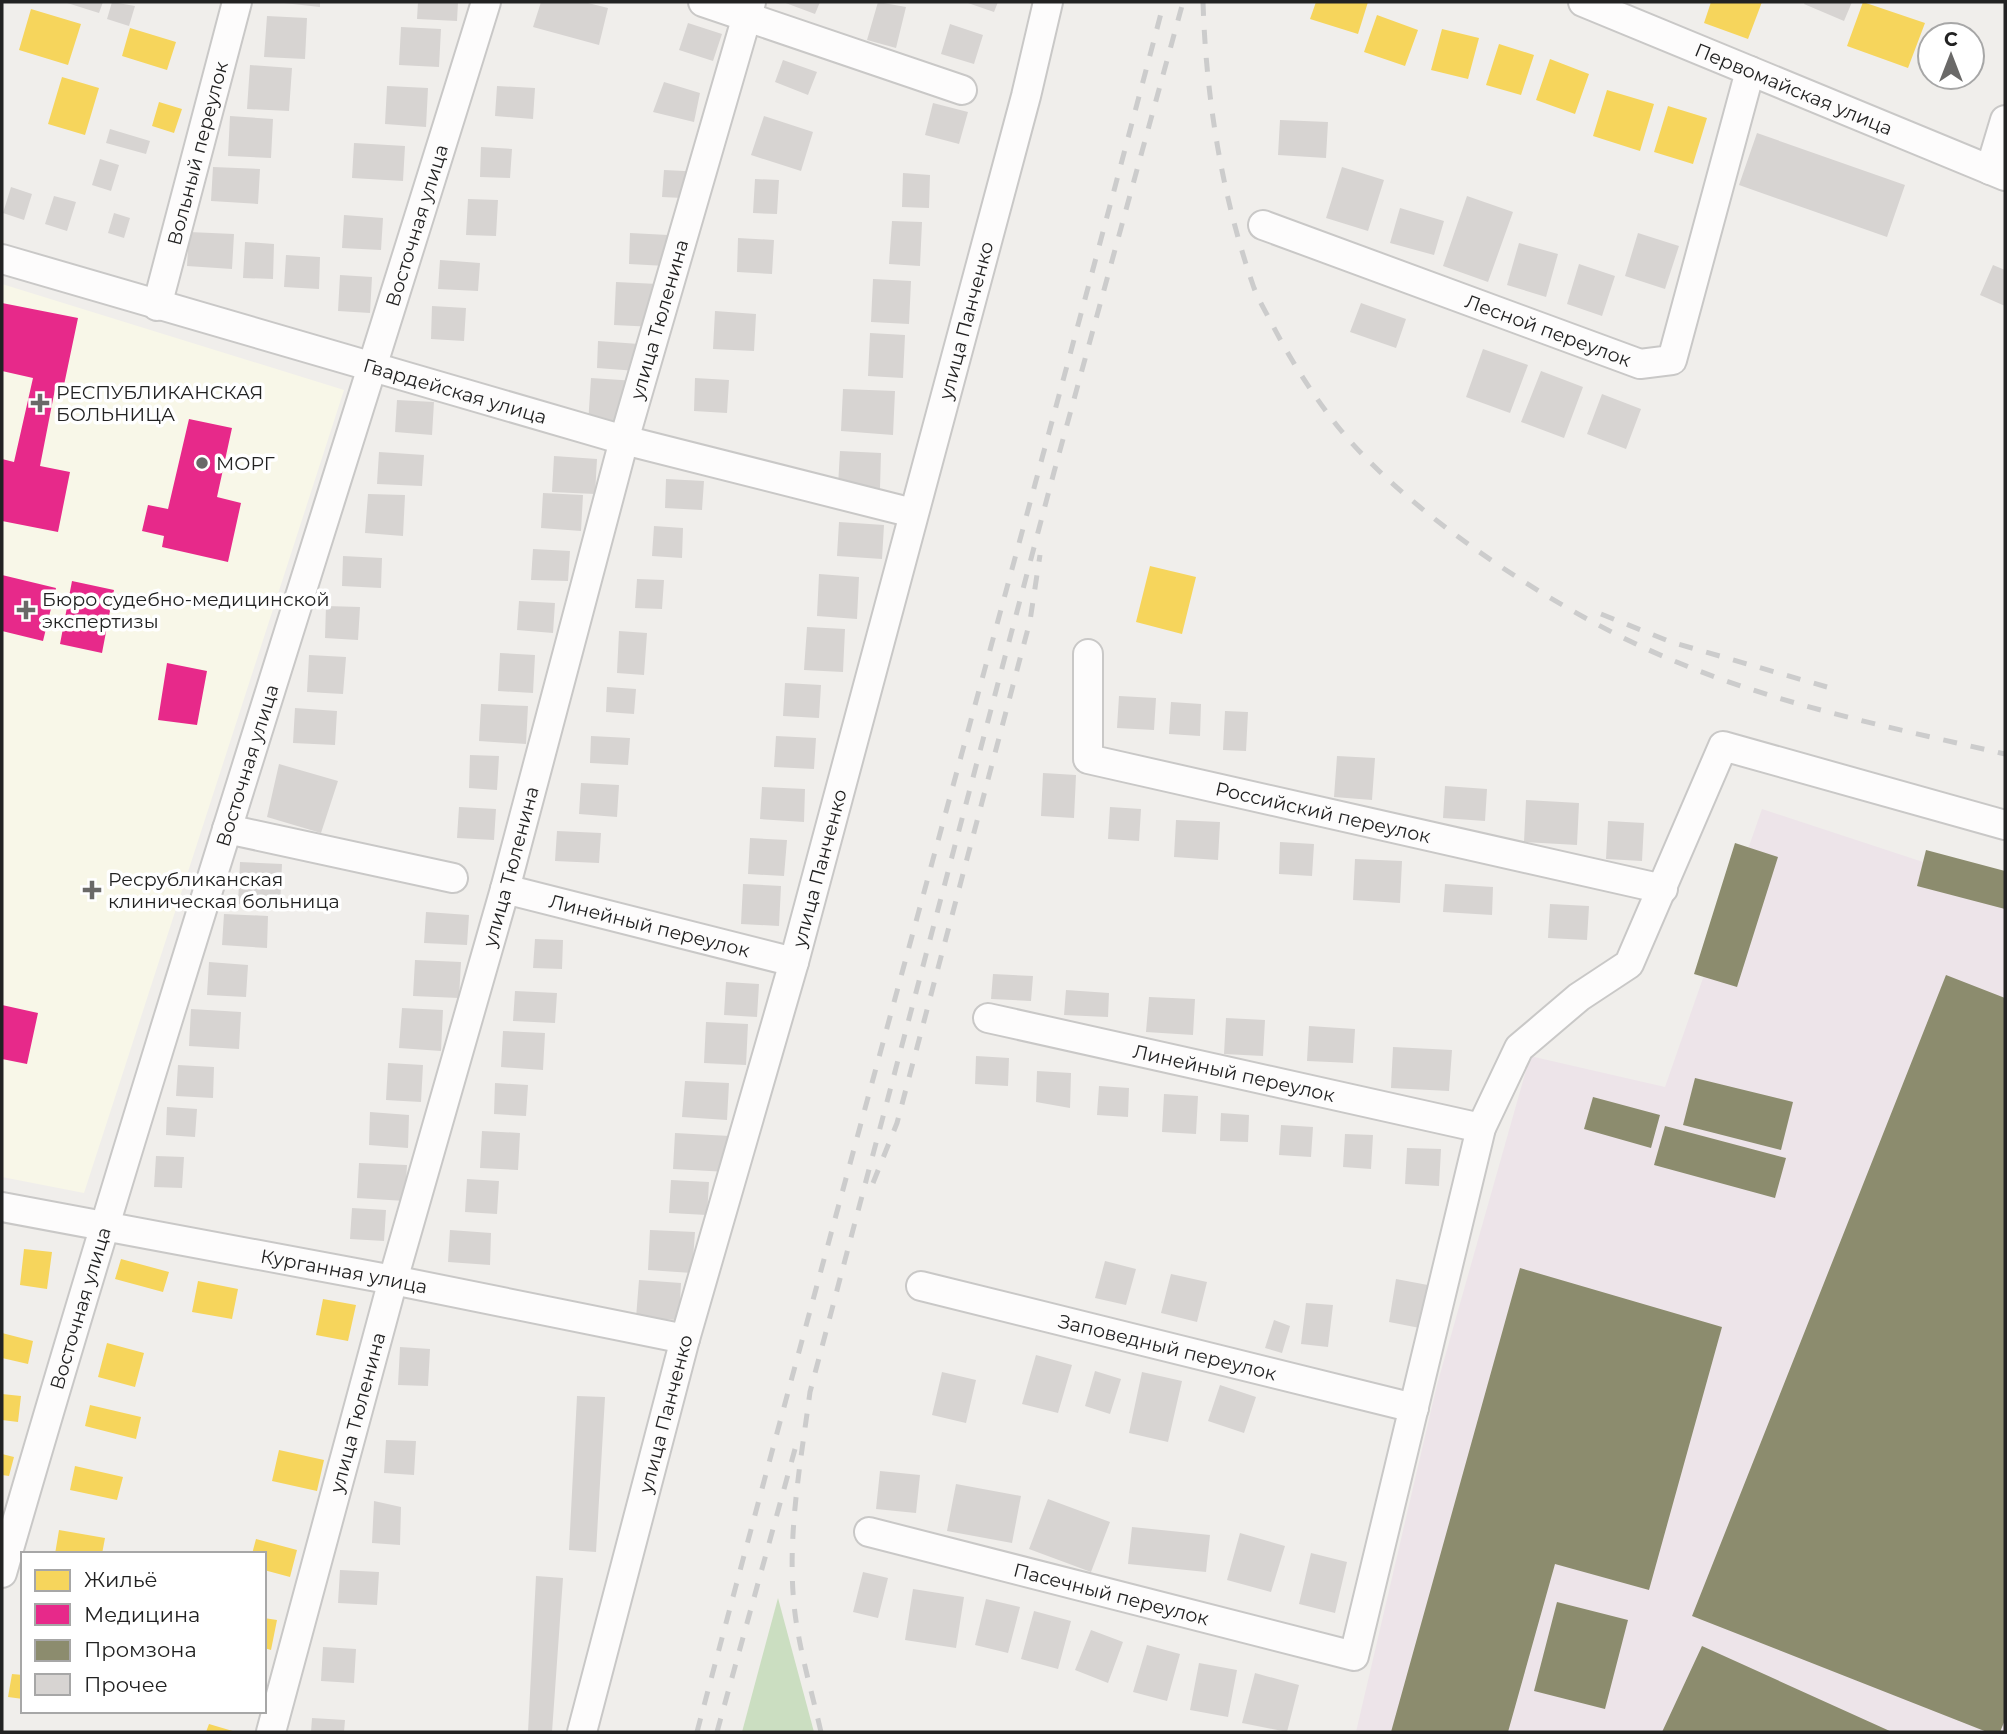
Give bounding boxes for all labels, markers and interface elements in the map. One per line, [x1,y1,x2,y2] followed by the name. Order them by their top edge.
[1916,21,1986,91] north arrow
[1944,28,1958,51] text: С
[1691,38,1896,140] street label: Первомайская улица
[162,59,232,248] street label: Вольный переулок
[380,141,453,309] street label: Восточная улица
[625,237,693,403] street label: улица Тюленина
[933,239,998,403] street label: улица Панченко
[1462,289,1634,371] street label: Лесной переулок
[361,353,550,428] street label: Гвардейская улица
[56,381,264,426] place label: РЕСПУБЛИКАНСКАЯ БОЛЬНИЦА
[30,393,50,413] marker: РЕСПУБЛИКАНСКАЯ БОЛЬНИЦА
[216,452,275,475] place label: МОРГ
[194,455,210,471] marker: МОРГ
[42,588,329,633] place label: Бюро судебно-медицинской экспертизы
[16,600,36,620] marker: Бюро судебно-медицинской экспертизы
[211,681,283,849] street label: Восточная улица
[1213,777,1433,848] street label: Российский переулок
[477,784,543,950] street label: улица Тюленина
[787,786,851,951] street label: улица Панченко
[108,868,339,913] place label: Ресрубликанская клиническая больница
[82,880,102,900] marker: Ресрубликанская клиническая больница
[547,889,752,962] street label: Линейный переулок
[1131,1039,1337,1107] street label: Линейный переулок
[45,1224,115,1392] street label: Восточная улица
[259,1244,429,1298] street label: Курганная улица
[1056,1309,1279,1385] street label: Заповедный переулок
[324,1330,390,1496] street label: улица Тюленина
[633,1332,697,1496] street label: улица Панченко
[21,1552,266,1713] legend
[1011,1558,1211,1630] street label: Пасечный переулок
[84,1567,158,1592] text: Жильё
[84,1602,200,1627] text: Медицина
[84,1637,197,1662] text: Промзона
[84,1672,168,1697] text: Прочее

